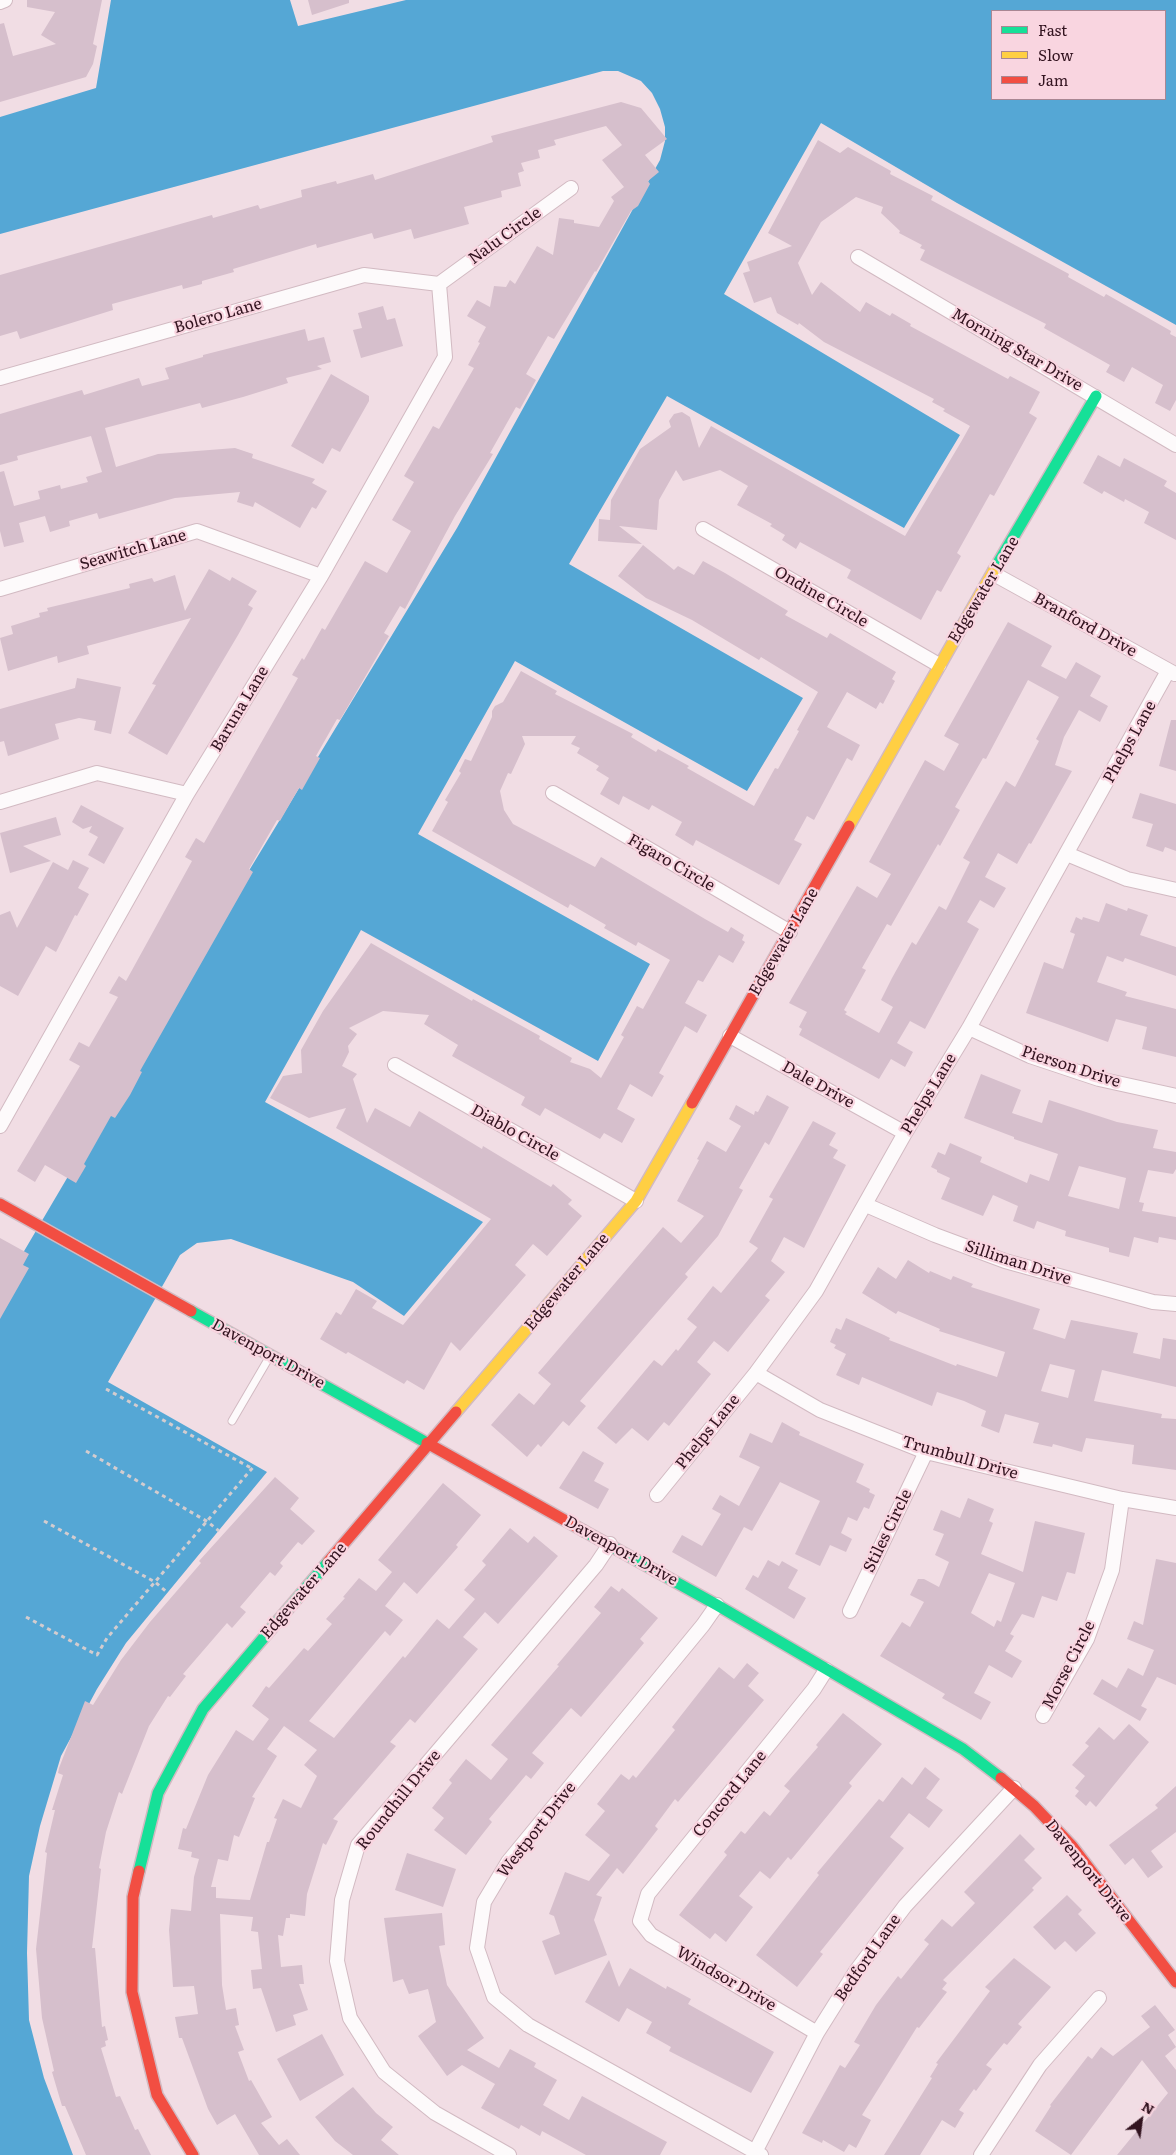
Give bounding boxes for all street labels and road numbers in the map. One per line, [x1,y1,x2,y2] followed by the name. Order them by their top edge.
[465,203,545,269] street label: Nalu Circle
[172,294,264,338] street label: Bolero Lane
[948,305,1086,395] street label: Morning Star Drive
[77,526,189,574] street label: Seawitch Lane
[945,533,1023,647] street label: Edgewater Lane
[771,562,871,632] street label: Ondine Circle
[1030,589,1140,661] street label: Branford Drive
[207,663,273,755] street label: Baruna Lane
[1100,698,1160,786] street label: Phelps Lane
[624,830,718,896] street label: Figaro Circle
[745,885,823,999] street label: Edgewater Lane
[1019,1042,1123,1092] street label: Pierson Drive
[897,1050,961,1138] street label: Phelps Lane
[779,1057,857,1113] street label: Dale Drive
[467,1101,563,1165] street label: Diablo Circle
[521,1229,613,1335] street label: Edgewater Lane
[962,1237,1074,1289] street label: Silliman Drive
[208,1315,328,1393] street label: Davenport Drive
[672,1391,744,1473] street label: Phelps Lane
[900,1432,1020,1484] street label: Trumbull Drive
[860,1486,916,1576] street label: Stiles Circle
[561,1512,681,1590] street label: Davenport Drive
[257,1539,351,1643] street label: Edgewater Lane
[1039,1618,1099,1712] street label: Morse Circle
[353,1746,445,1854] street label: Roundhill Drive
[689,1747,771,1841] street label: Concord Lane
[494,1779,580,1881] street label: Westport Drive
[1041,1816,1135,1926] street label: Davenport Drive
[831,1911,905,2005] street label: Bedford Lane
[673,1943,779,2015] street label: Windsor Drive

